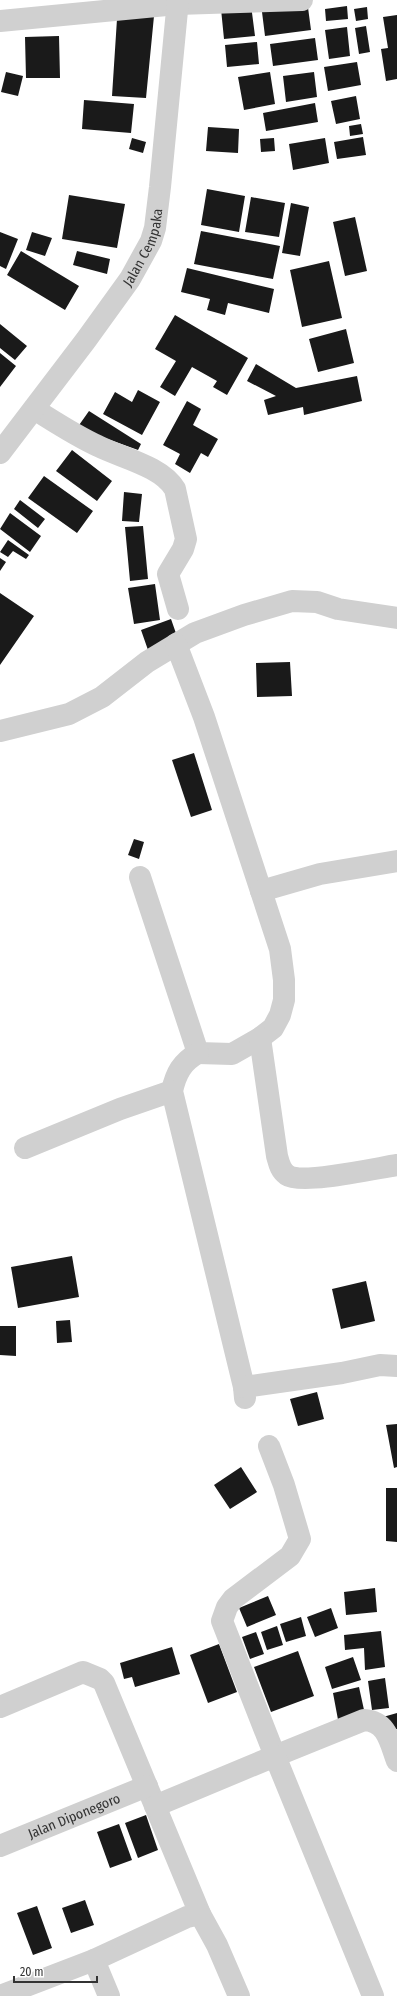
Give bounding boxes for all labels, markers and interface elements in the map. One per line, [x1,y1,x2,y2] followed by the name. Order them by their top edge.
[119,207,166,290] street label: Jalan Cempaka
[25,1789,123,1842] street label: Jalan Diponegoro
[14,1958,97,1984] scale bar
[20,1965,44,1979] text: 20 m

